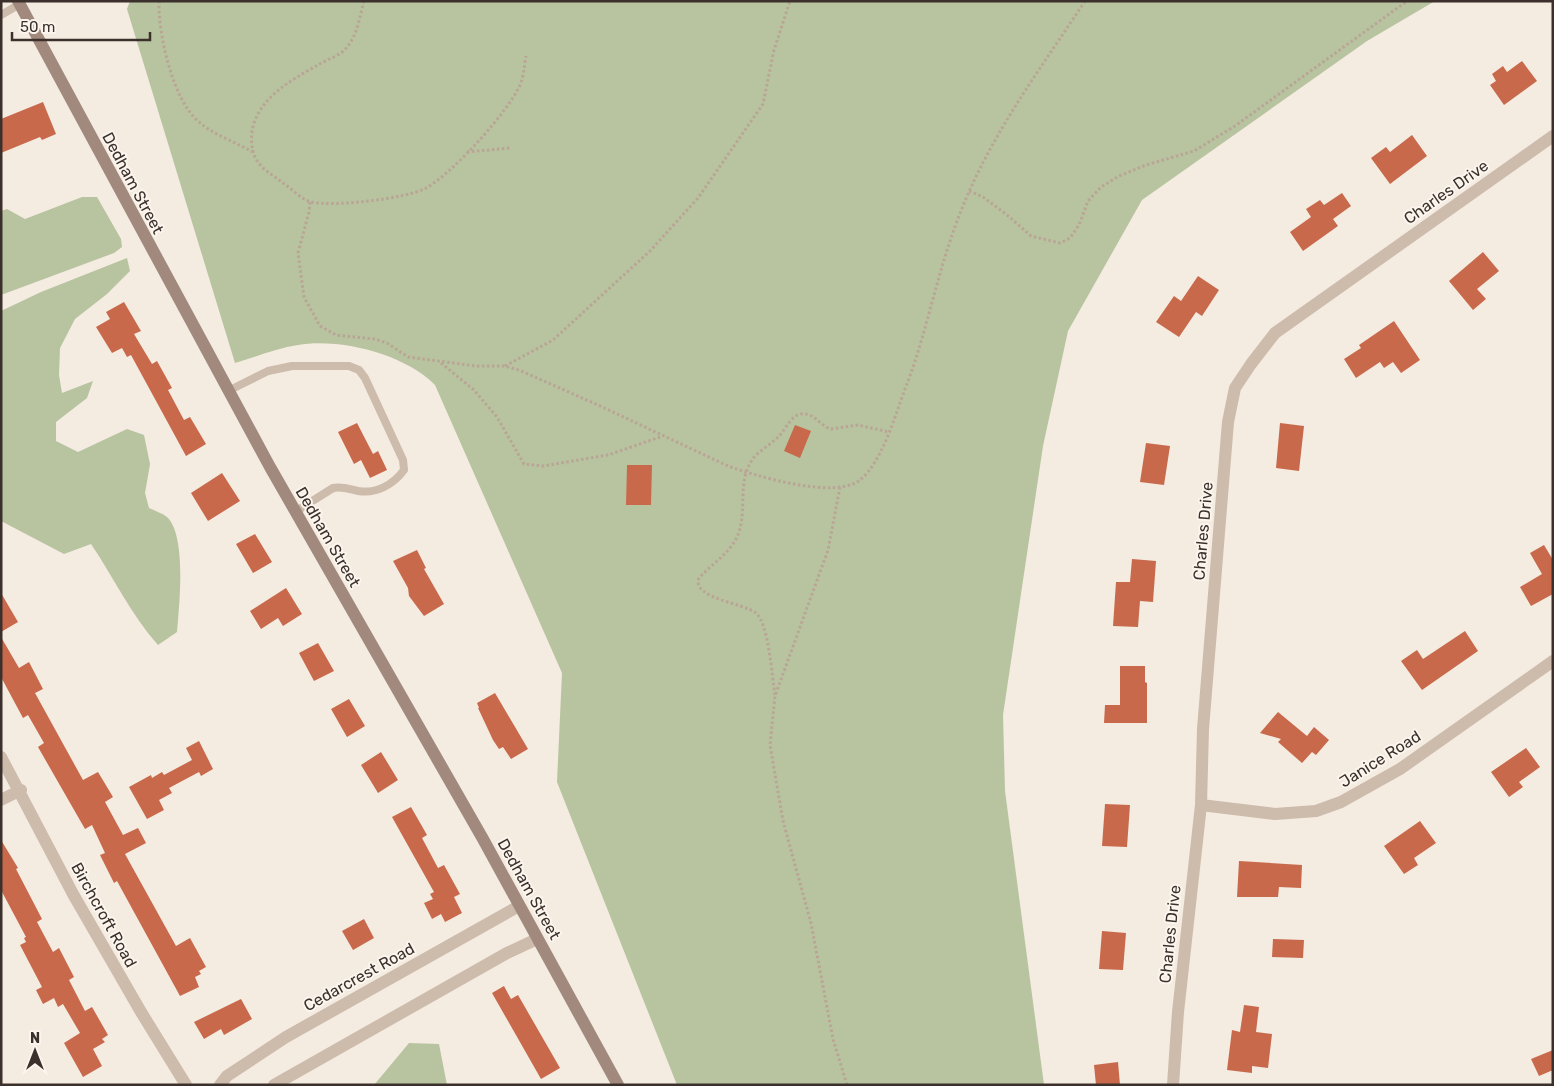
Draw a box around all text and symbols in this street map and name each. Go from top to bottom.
scale bar [12,10,150,42]
text: 50 m [20,18,55,36]
street label: Dedham Street [98,129,168,237]
street label: Charles Drive [1400,156,1492,228]
street label: Charles Drive [1189,481,1217,581]
street label: Dedham Street [292,484,364,590]
street label: Janice Road [1336,727,1424,791]
street label: Dedham Street [493,835,565,943]
street label: Birchcroft Road [67,859,141,971]
street label: Charles Drive [1155,884,1185,984]
street label: Cedarcrest Road [300,939,418,1015]
north arrow [10,1026,60,1076]
text: N [30,1030,40,1047]

